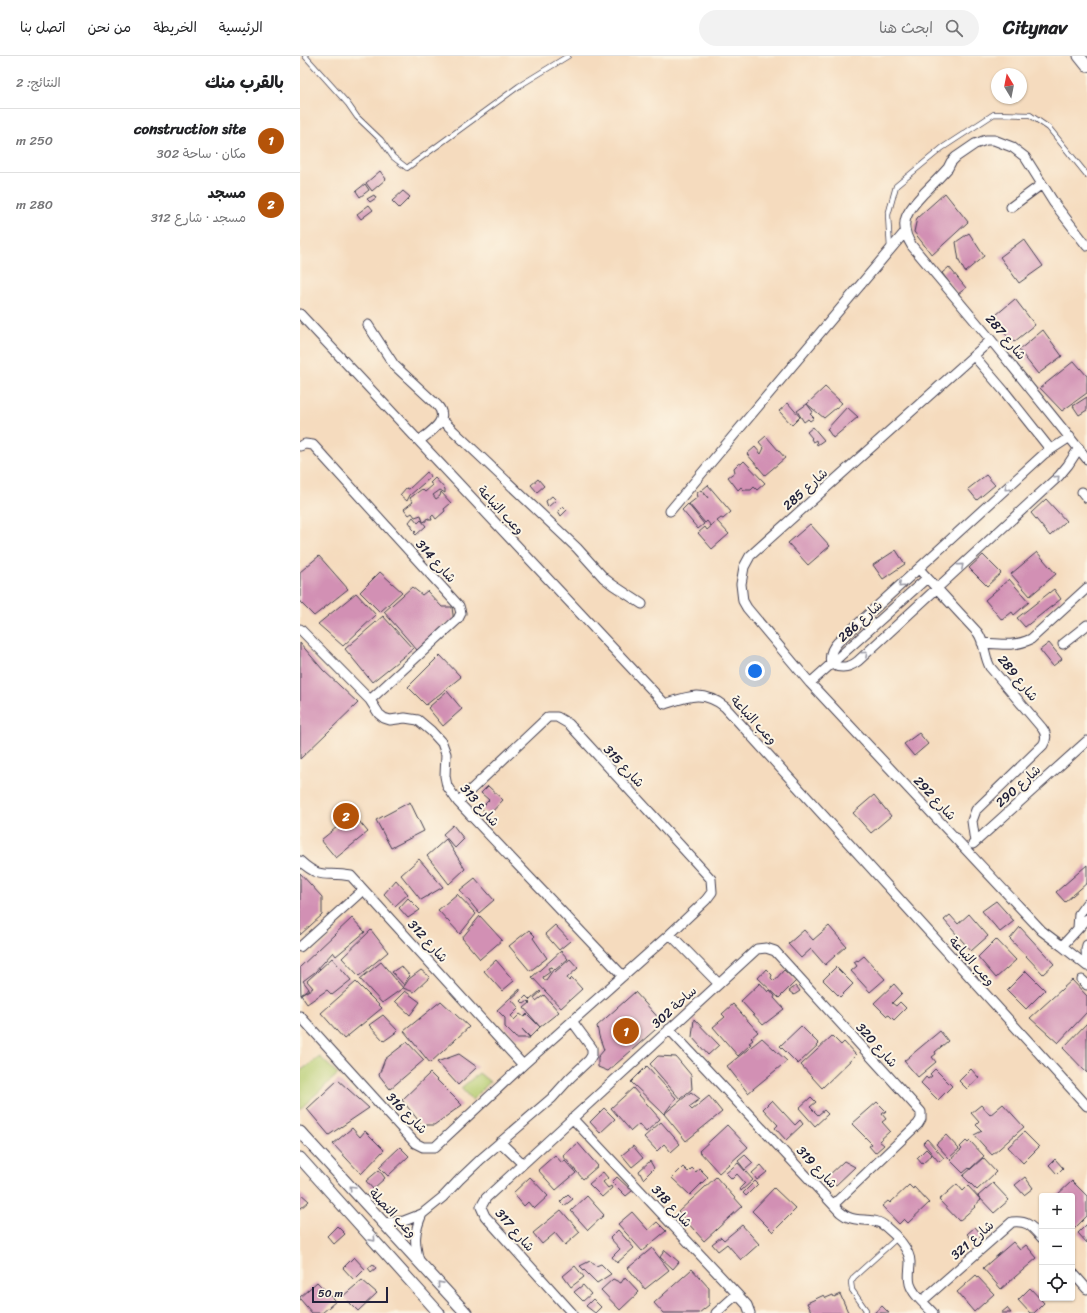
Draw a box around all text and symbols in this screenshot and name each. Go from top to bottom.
search box [699,10,979,46]
text: Citynav [1003,11,1067,44]
text: اتصل بنا [20,15,66,40]
text: من نحن [88,15,131,40]
text: الخريطة [153,15,197,40]
text: الرئيسية [219,15,263,40]
text: ابحث هنا [879,15,933,41]
icon: search [943,17,965,39]
text: بالقرب منك [205,67,284,97]
north arrow [991,68,1027,104]
text: النتائج: 2 [16,71,61,94]
text: construction site [134,116,246,142]
text: 250 m [16,129,53,152]
text: 1 [268,129,274,152]
text: مكان · ساحة 302 [156,142,246,165]
text: مسجد [208,180,246,206]
text: 280 m [16,193,53,216]
text: 2 [267,193,275,216]
text: مسجد · شارع 312 [151,206,246,229]
street label: شارع 287 [980,309,1032,365]
street label: شارع 285 [777,462,833,516]
one-way arrow [1052,476,1060,483]
street label: وعب النباعة [472,480,530,540]
one-way arrow [1004,483,1012,490]
street label: شارع 314 [410,534,462,588]
one-way arrow [956,564,963,571]
one-way arrow [898,580,906,588]
street label: شارع 286 [832,594,888,648]
street label: شارع 289 [992,649,1044,707]
one-way arrow [860,651,868,659]
your location [745,661,765,681]
street label: وعب النباعة [725,690,783,750]
street label: شارع 315 [598,739,650,793]
street label: شارع 290 [990,759,1046,813]
street label: شارع 292 [908,770,962,826]
street label: شارع 313 [454,778,506,832]
pin: 2 [333,801,359,831]
street label: شارع 312 [402,914,454,968]
street label: وعب النباعة [943,931,1001,991]
street label: ساحة 302 [646,980,702,1034]
pin: 1 [613,1016,639,1046]
street label: شارع 320 [850,1017,904,1073]
street label: شارع 316 [381,1086,433,1140]
street label: شارع 319 [791,1140,843,1194]
street label: شارع 318 [646,1179,698,1233]
street label: وعب النصلة [363,1183,423,1243]
one-way arrow [350,1186,357,1193]
map controls [1039,1193,1075,1301]
button: + [1039,1193,1075,1229]
street label: شارع 317 [489,1203,541,1257]
street label: شارع 321 [945,1214,999,1266]
button: − [1039,1229,1075,1265]
one-way arrow [368,1234,375,1242]
button: locate [1039,1265,1075,1301]
one-way arrow [437,1281,445,1289]
text: 50 m [318,1284,343,1303]
scale bar [312,1285,388,1304]

